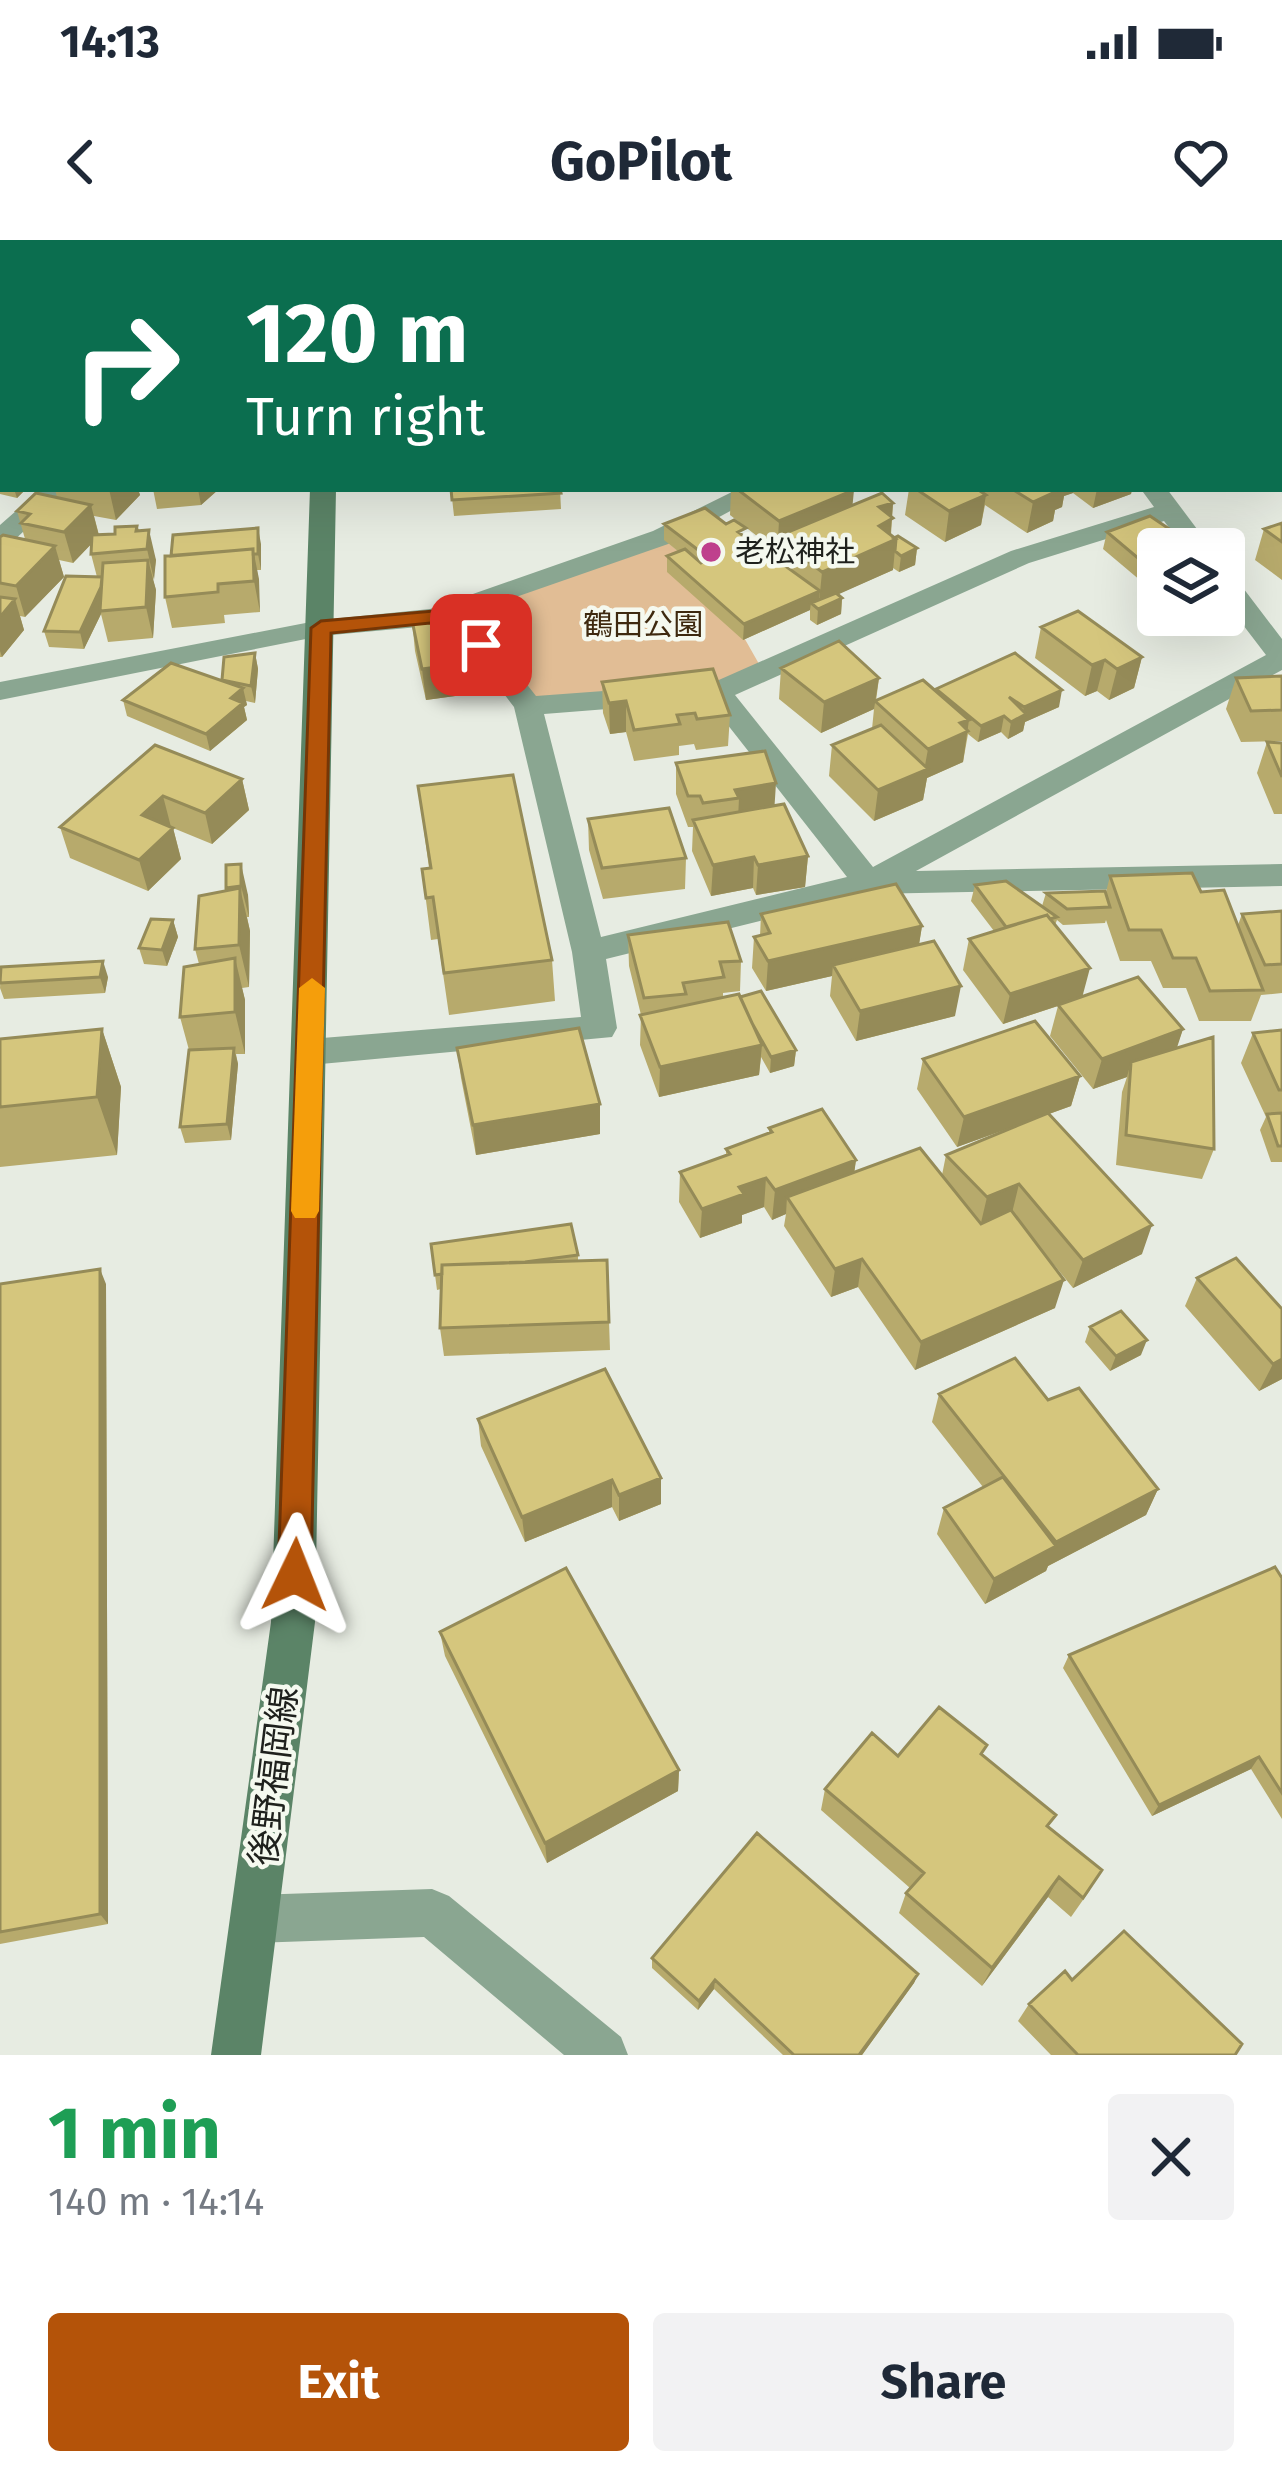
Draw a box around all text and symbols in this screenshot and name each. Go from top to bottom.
text: 14:13 [60,15,160,69]
icon: back [48,129,114,195]
icon: heart [1168,129,1234,195]
text: GoPilot [550,130,732,194]
text: 120 m [246,283,468,384]
icon: right [48,288,204,444]
text: Turn right [246,385,485,449]
map controls [1137,528,1245,636]
button: layers [1137,528,1245,636]
place label: 老松神社 [735,534,855,570]
marker: 老松神社 [698,539,724,565]
pin [430,594,532,696]
park label: 鶴田公園 [583,607,703,643]
icon: arrive [448,612,514,678]
position arrow [232,1512,358,1638]
street label: 後野福岡線 [241,1684,307,1868]
text: 1 min [48,2091,221,2177]
button: close [1108,2094,1234,2220]
text: 140 m · 14:14 [48,2179,264,2225]
button: Exit [48,2313,629,2451]
button: Share [653,2313,1234,2451]

